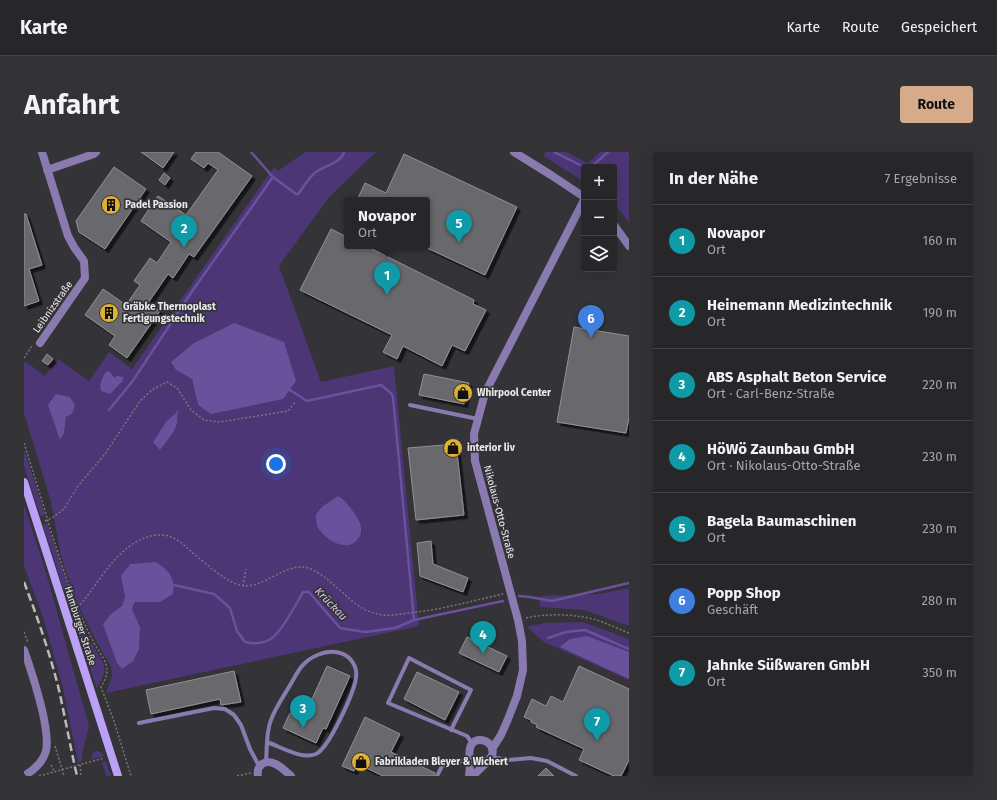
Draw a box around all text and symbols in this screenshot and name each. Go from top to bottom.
text: Karte [20,16,67,39]
text: Karte [786,19,820,36]
text: Route [842,19,879,36]
text: Gespeichert [901,19,977,36]
button: Route [900,86,973,123]
text: Anfahrt [24,88,120,121]
map controls [581,164,617,272]
button: + [581,164,617,200]
text: In der Nähe [669,168,758,189]
text: 7 Ergebnisse [884,171,957,186]
building icon: Padel Passion [100,194,122,216]
popup [344,197,430,249]
place label: Padel Passion [125,199,188,211]
button: − [581,200,617,236]
text: Novapor [358,207,416,225]
pin: 5 [446,210,472,243]
pin: 2 [171,215,197,248]
text: Novapor [707,224,765,242]
text: Ort [358,225,377,240]
text: 1 [679,233,685,248]
text: 160 m [923,233,957,248]
button: layers [581,236,617,272]
text: Ort [707,242,726,257]
pin: 1 [374,262,400,295]
street label: Leibnizstraße [31,279,75,335]
text: Heinemann Medizintechnik [707,296,892,314]
place label: Gräbke Thermoplast Fertigungstechnik [123,301,216,325]
building icon: Gräbke Thermoplast Fertigungstechnik [98,302,120,324]
pin: 6 [578,305,604,338]
text: 2 [679,305,685,320]
text: 190 m [923,305,957,320]
text: Ort [707,314,726,329]
text: ABS Asphalt Beton Service [707,368,887,386]
text: 3 [679,377,685,392]
text: 220 m [922,377,957,392]
shop icon: Whirpool Center [452,382,474,404]
text: Ort · Carl-Benz-Straße [707,386,835,401]
place label: Whirpool Center [477,387,552,399]
shop icon: interior liv [442,437,464,459]
text: HöWö Zaunbau GmbH [707,440,855,458]
place label: interior liv [467,442,516,454]
text: 4 [678,449,686,464]
text: 230 m [922,449,957,464]
your location [266,454,286,474]
text: Ort · Nikolaus-Otto-Straße [707,458,861,473]
street label: Nikolaus-Otto-Straße [481,464,517,560]
text: Bagela Baumaschinen [707,512,856,530]
text: 5 [679,521,685,536]
text: 230 m [922,521,957,536]
text: Ort [707,530,726,545]
text: Popp Shop [707,584,781,602]
street label: Hamburger Straße [62,585,98,667]
water label: Krückau [312,585,350,623]
text: 6 [678,593,686,608]
text: 280 m [922,593,957,608]
text: Geschäft [707,602,758,617]
pin: 4 [470,621,496,654]
text: Jahnke Süßwaren GmbH [707,656,870,674]
text: 7 [679,665,685,680]
text: 350 m [922,665,957,680]
text: Ort [707,674,726,689]
pin: 3 [290,695,316,728]
pin: 7 [584,708,610,741]
shop icon: Fabrikladen Bleyer & Wichert [350,751,372,773]
place label: Fabrikladen Bleyer & Wichert [375,756,508,768]

